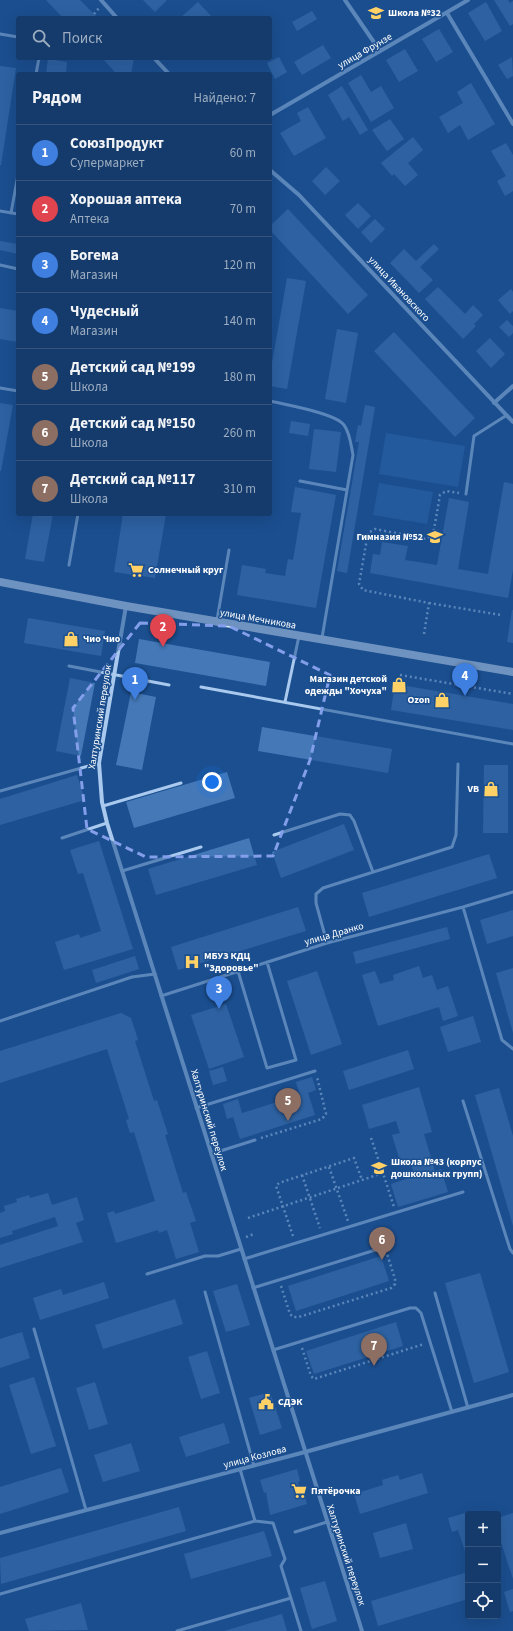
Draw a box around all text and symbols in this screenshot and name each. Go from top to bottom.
school or university icon: Школа №32 [367,4,385,22]
place label: Школа №32 [388,6,441,20]
search box [16,16,272,60]
icon: search [30,27,52,49]
text: Поиск [62,28,103,49]
street label: улица Фрунзе [335,30,395,72]
text: Рядом [32,86,82,110]
text: Найдено: 7 [194,89,256,107]
text: СоюзПродукт [70,133,164,154]
text: 1 [42,144,48,162]
text: 60 m [230,144,256,162]
text: Супермаркет [70,154,145,172]
text: Хорошая аптека [70,189,182,210]
text: 2 [42,200,48,218]
text: 70 m [230,200,256,218]
text: Аптека [70,210,109,228]
text: Богема [70,245,119,266]
street label: улица Ивановского [365,253,433,325]
text: 3 [42,256,48,274]
text: 120 m [223,256,256,274]
text: Магазин [70,266,118,284]
text: Чудесный [70,301,139,322]
text: 4 [42,312,48,330]
text: 140 m [223,312,256,330]
text: Магазин [70,322,118,340]
text: Детский сад №199 [70,357,196,378]
text: 5 [42,368,48,386]
text: 180 m [223,368,256,386]
text: Школа [70,378,108,396]
text: Детский сад №150 [70,413,196,434]
text: 6 [42,424,48,442]
text: 260 m [223,424,256,442]
text: Школа [70,434,108,452]
text: Детский сад №117 [70,469,196,490]
text: 7 [42,480,48,498]
text: 310 m [223,480,256,498]
text: Школа [70,490,108,508]
school or university icon: Гимназия №52 [426,528,444,546]
place label: Гимназия №52 [356,530,423,544]
supermarket icon: Солнечный круг [127,561,145,579]
place label: Солнечный круг [148,563,224,577]
street label: улица Мечникова [219,605,297,633]
pin: 2 [150,614,176,647]
shop icon: Чио Чио [62,630,80,648]
place label: Чио Чио [83,632,121,646]
pin: 4 [452,663,478,696]
street label: Халтуринский переулок [85,664,115,770]
pin: 1 [122,667,148,700]
place label: Магазин детской одежды "Хочуха" [305,672,387,698]
shop icon: Магазин детской одежды "Хочуха" [390,676,408,694]
shop icon: Ozon [433,691,451,709]
place label: Ozon [408,693,430,707]
your location [202,772,222,792]
shop icon: VB [482,780,500,798]
place label: VB [466,782,479,796]
street label: улица Дранко [303,919,365,949]
place label: МБУЗ КДЦ "Здоровье" [204,949,259,975]
hospital icon: МБУЗ КДЦ "Здоровье" [183,953,201,971]
pin: 3 [206,976,232,1009]
street label: Халтуринский переулок [187,1067,231,1173]
pin: 5 [275,1088,301,1121]
place label: Школа №43 (корпус дошкольных групп) [391,1155,483,1181]
school or university icon: Школа №43 (корпус дошкольных групп) [370,1159,388,1177]
pin: 6 [369,1227,395,1260]
pin: 7 [361,1333,387,1366]
public building icon: СДЭК [257,1393,275,1411]
place label: СДЭК [278,1395,303,1409]
street label: улица Козлова [222,1442,288,1472]
supermarket icon: Пятёрочка [290,1482,308,1500]
place label: Пятёрочка [311,1484,360,1498]
street label: Халтуринский переулок [323,1503,369,1607]
map controls [465,1511,501,1619]
button: + [465,1511,501,1547]
button: − [465,1547,501,1583]
button: locate [465,1583,501,1619]

